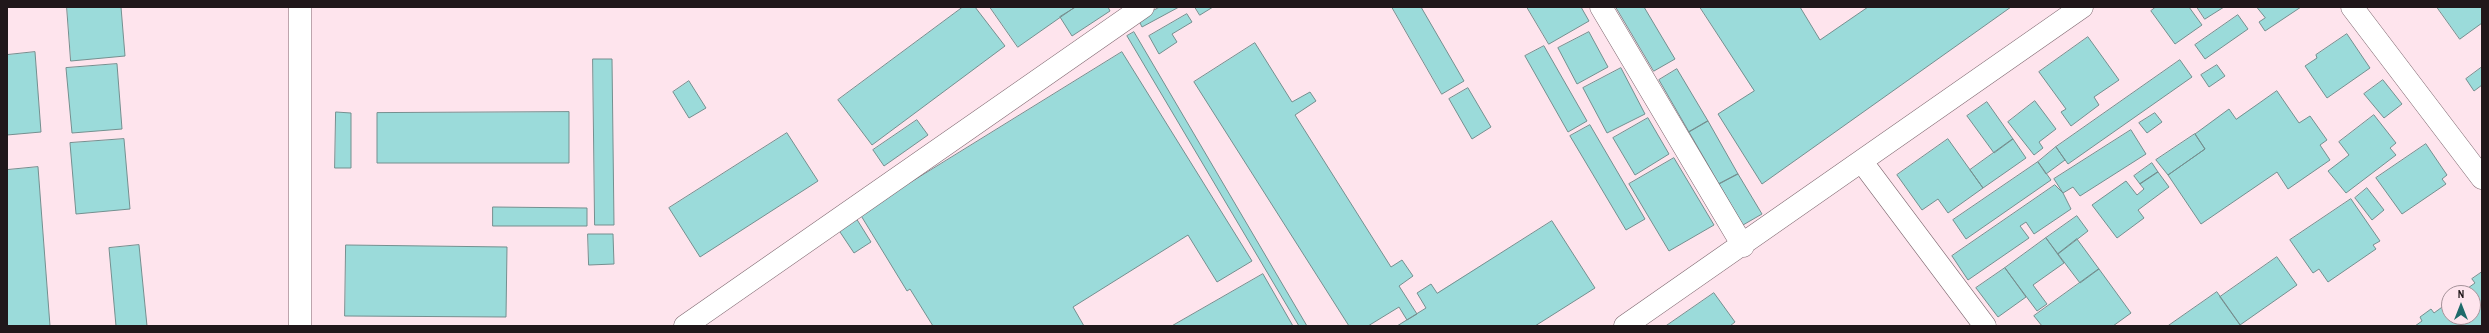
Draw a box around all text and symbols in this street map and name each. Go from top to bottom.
north arrow [2441,285,2481,325]
text: N [2458,287,2464,301]

